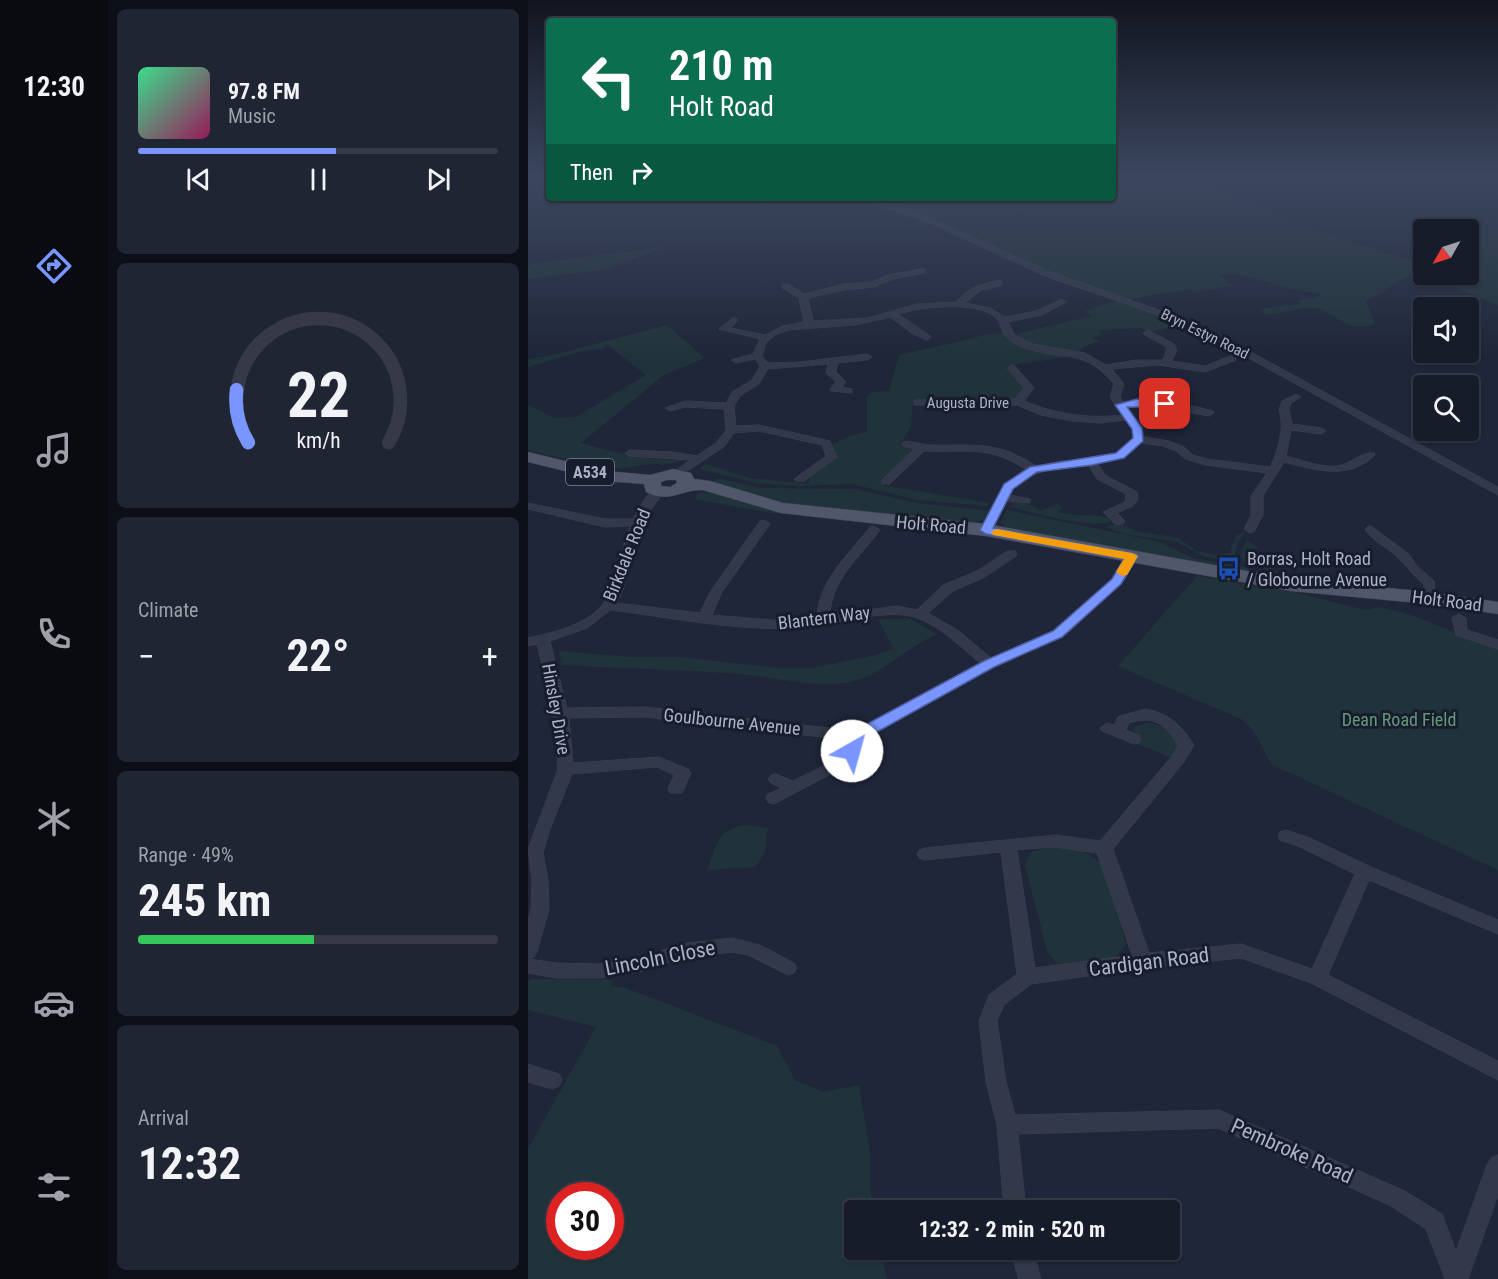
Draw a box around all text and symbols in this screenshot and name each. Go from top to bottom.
text: 210 m [669,41,774,90]
icon: left [570,42,648,120]
text: 12:30 [23,71,85,103]
text: 97.8 FM [228,79,300,104]
text: Holt Road [669,91,774,123]
text: Music [228,104,276,128]
icon: right [625,156,658,189]
text: Then [570,160,613,185]
icon: previous [182,163,215,196]
icon: pause [302,163,335,196]
icon: next [422,163,455,196]
north arrow [1413,219,1479,285]
map controls [1413,219,1479,441]
icon: directions [33,245,75,287]
button: sound [1413,297,1479,363]
street label: Bryn Estyn Road [1158,305,1252,363]
text: 22 [286,359,350,432]
button: search [1413,375,1479,441]
pin [1139,378,1190,429]
icon: arrive [1148,387,1181,420]
street label: Augusta Drive [927,394,1009,412]
text: km/h [296,428,340,453]
icon: music [33,429,75,471]
road number: A534 [566,459,614,485]
street label: Birkdale Road [598,506,655,604]
street label: Holt Road [895,511,967,538]
place label: Borras, Holt Road / Globourne Avenue [1247,548,1387,590]
bus stop icon: Borras, Holt Road / Globourne Avenue [1216,556,1242,582]
street label: Holt Road [1411,586,1483,615]
text: Climate [138,598,198,622]
street label: Blantern Way [777,601,872,634]
icon: phone [33,613,75,655]
text: 22° [287,629,350,682]
text: − [138,637,155,676]
text: + [482,637,498,676]
street label: Hinsley Drive [538,662,575,756]
street label: Goulbourne Avenue [662,704,802,739]
park label: Dean Road Field [1342,709,1456,730]
position arrow [820,719,884,783]
icon: climate [33,798,75,840]
text: Range · 49% [138,843,234,867]
text: 245 km [138,874,271,927]
street label: Lincoln Close [603,936,717,980]
street label: Cardigan Road [1087,943,1211,981]
icon: car [33,982,75,1024]
text: Arrival [138,1106,189,1130]
street label: Pembroke Road [1228,1114,1356,1188]
text: 12:32 [138,1137,241,1190]
icon: filters [33,1166,75,1208]
speed limit sign: 30 [546,1182,624,1260]
text: 12:32 · 2 min · 520 m [919,1217,1105,1242]

